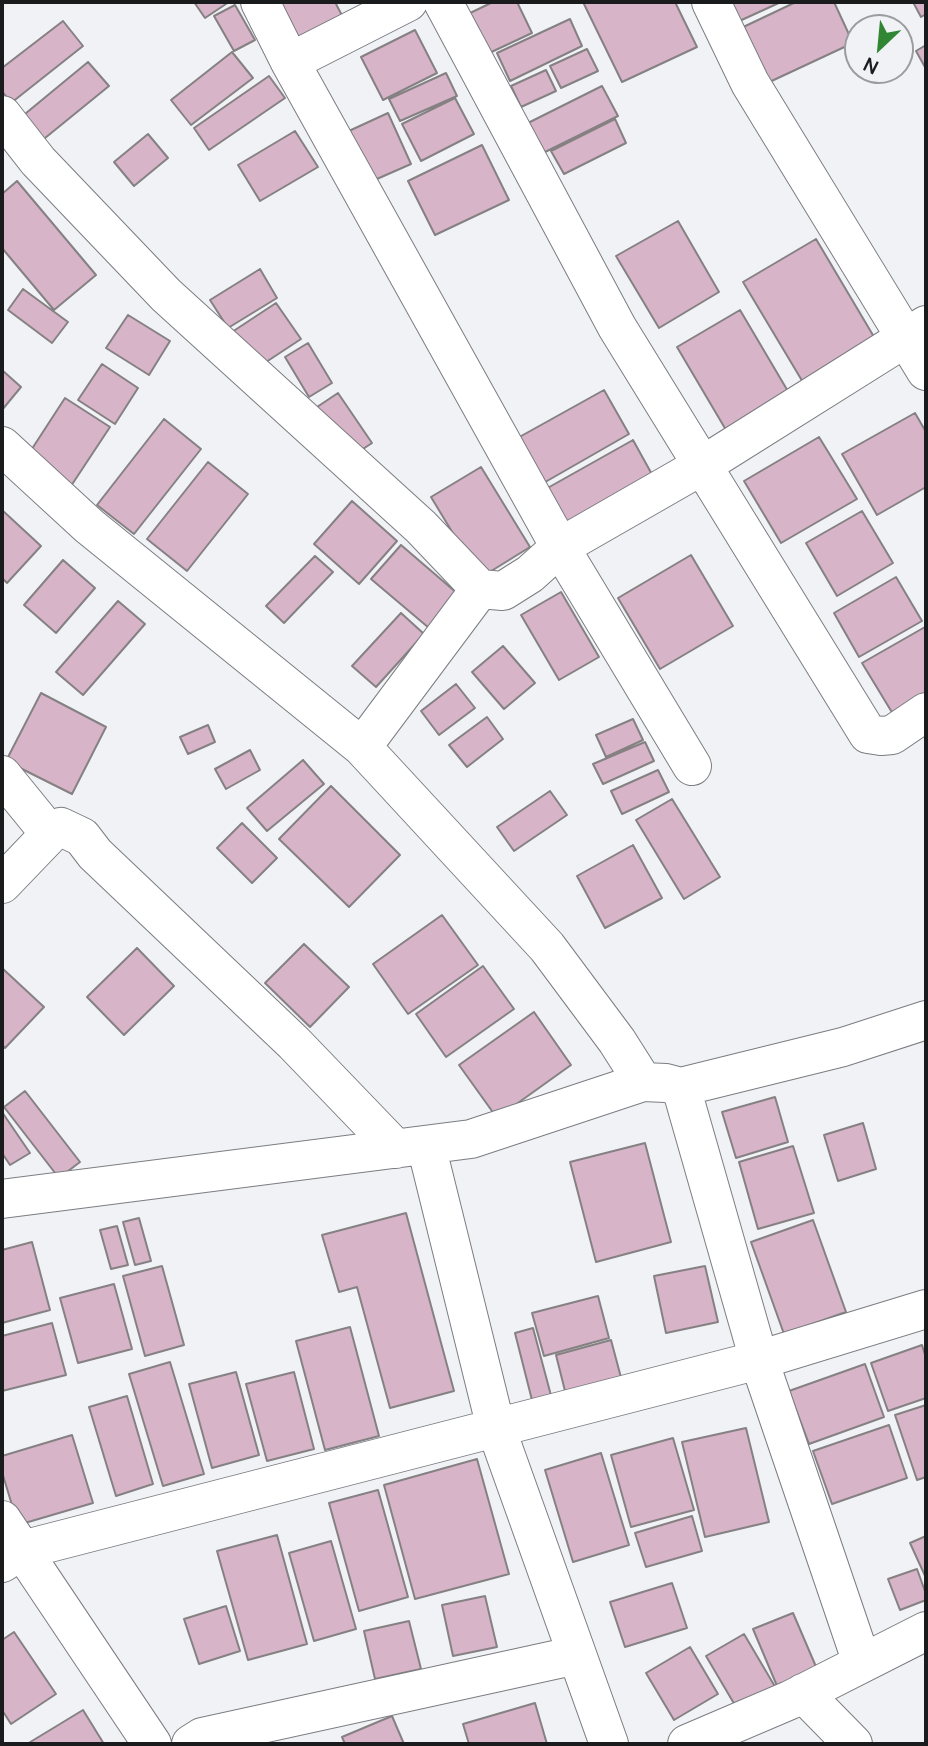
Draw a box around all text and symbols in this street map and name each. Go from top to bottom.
north arrow [844,14,914,84]
text: N [859,51,883,81]

